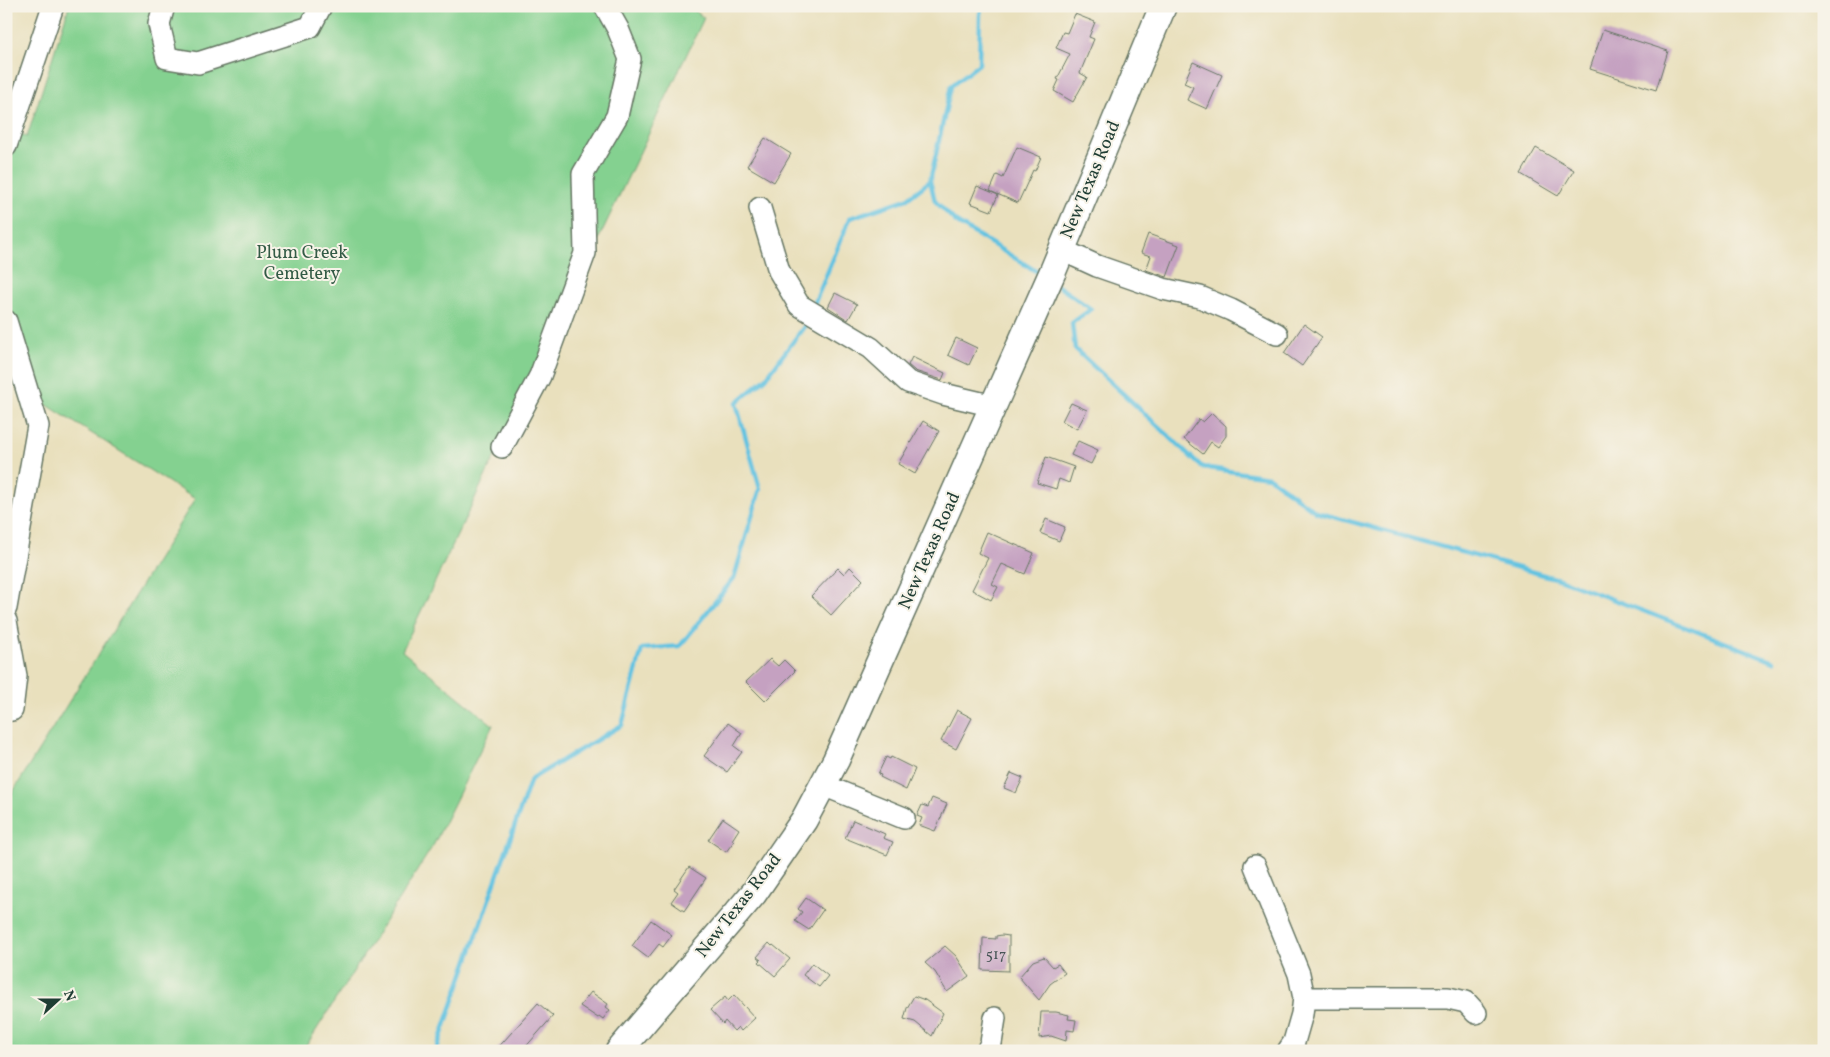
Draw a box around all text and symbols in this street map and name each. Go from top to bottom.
street label: New Texas Road [1055,117,1127,243]
park label: Plum Creek Cemetery [256,241,348,287]
street label: New Texas Road [893,488,967,614]
street label: New Texas Road [690,849,788,963]
house number: 517 [986,945,1006,966]
north arrow [32,974,82,1024]
text: N [58,988,79,1004]

